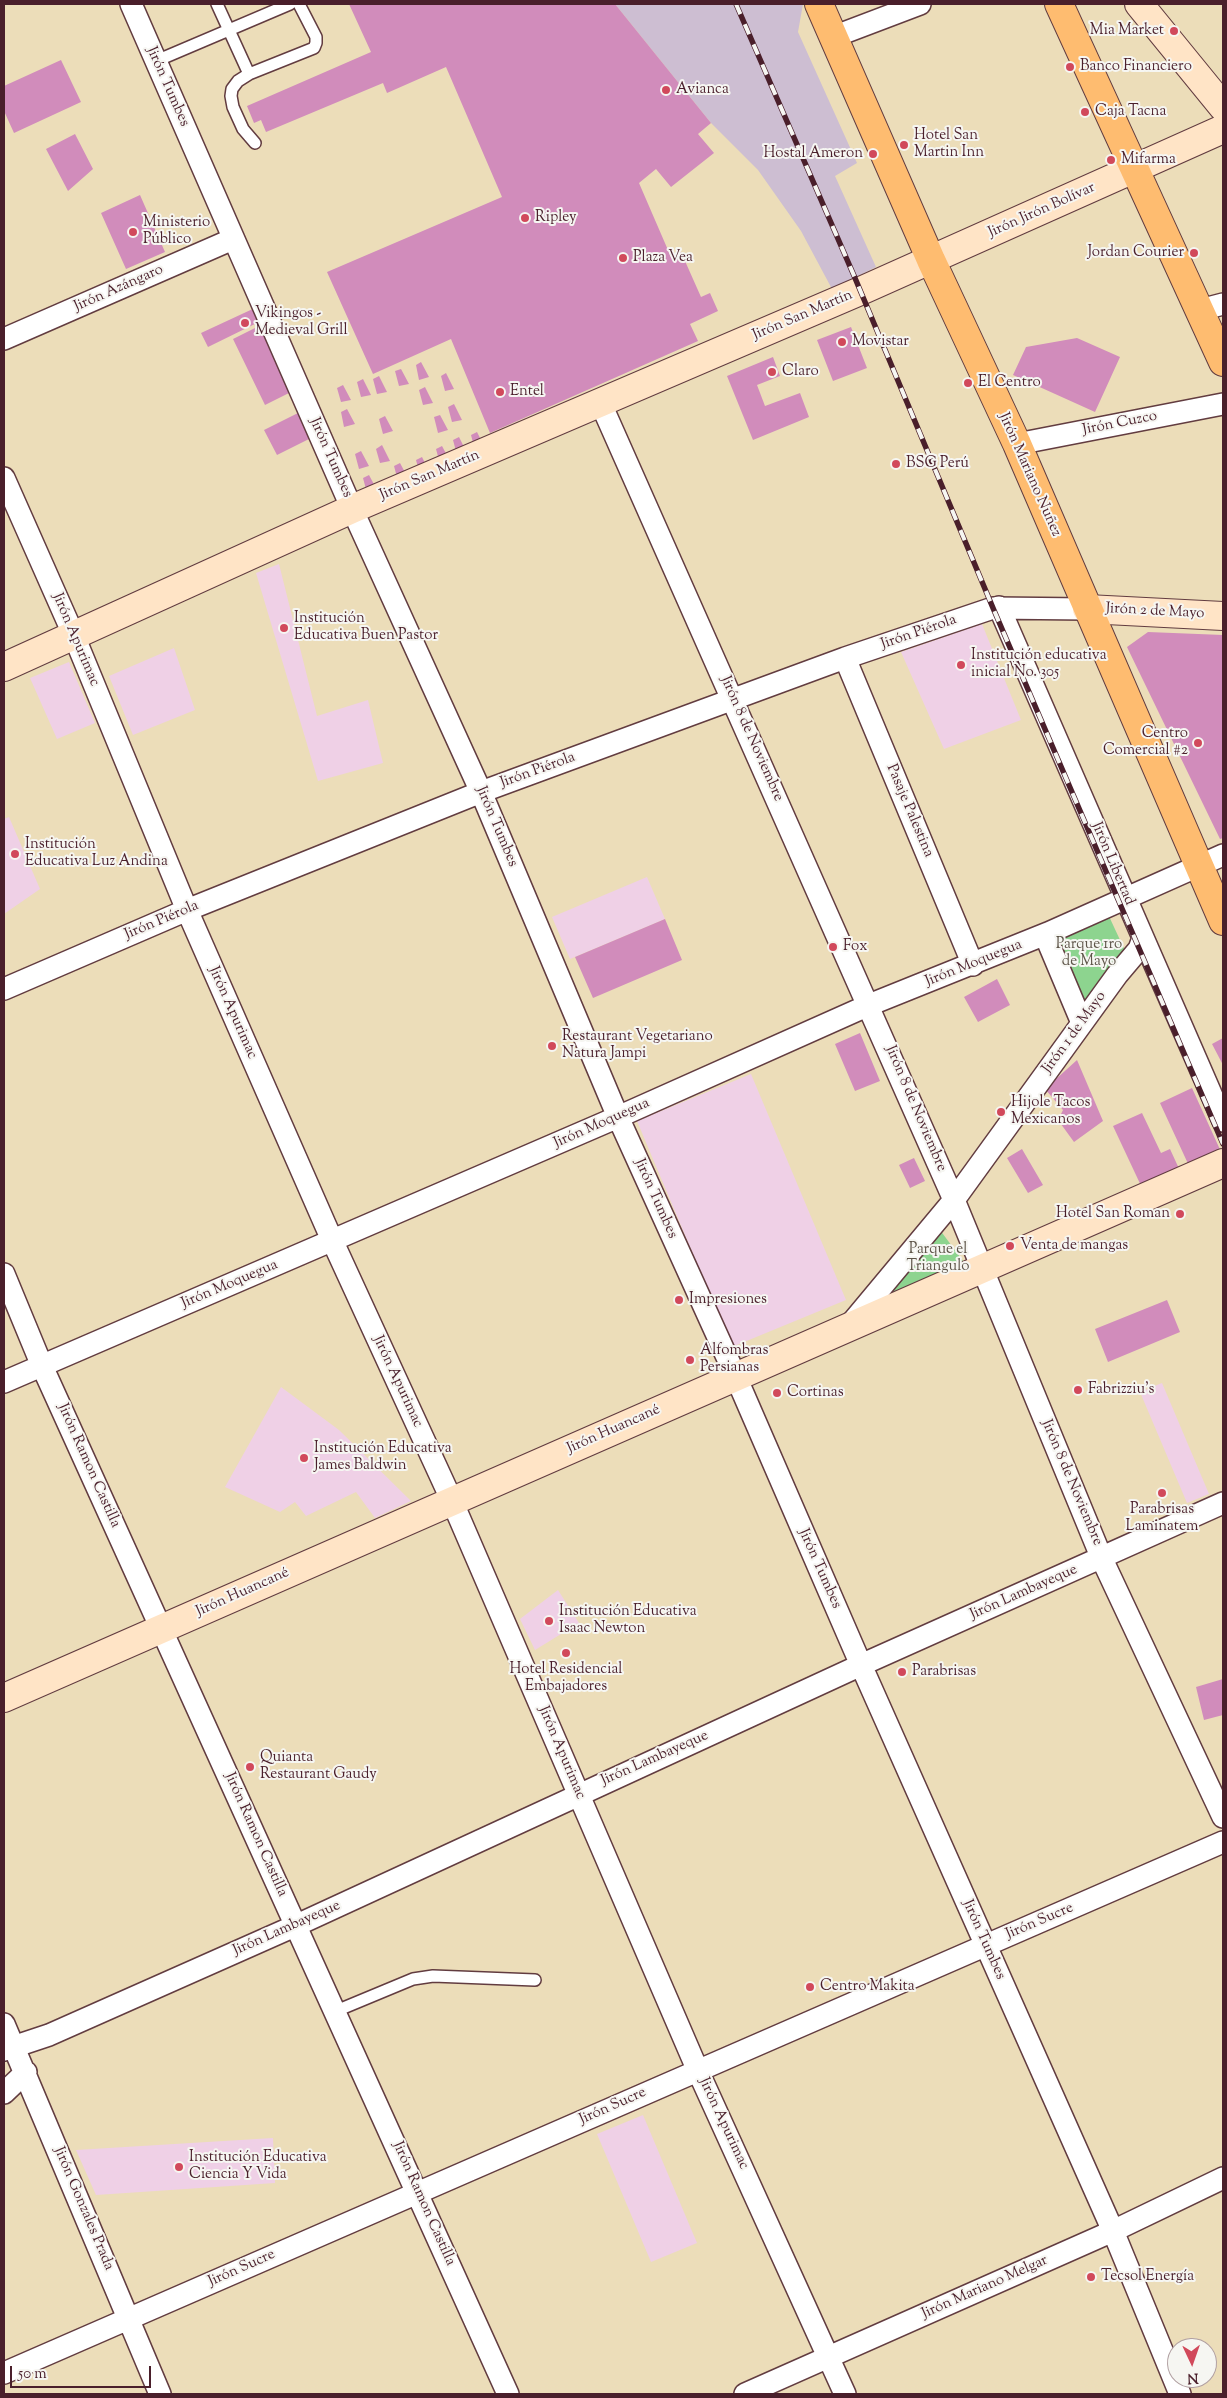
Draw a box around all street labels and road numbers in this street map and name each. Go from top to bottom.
street label: Jirón Tumbes [141,44,193,130]
street label: Jirón Jirón Bolívar [986,179,1098,243]
street label: Jirón Azángaro [72,261,166,317]
street label: Jirón San Martín [750,287,856,345]
street label: Jirón Cuzco [1081,408,1159,440]
street label: Jirón Mariano Nuñez [994,410,1064,540]
street label: Jirón Tumbes [304,415,356,501]
street label: Jirón San Martín [377,447,483,505]
street label: Jirón Apurimac [47,591,103,689]
street label: Jirón 2 de Mayo [1105,600,1205,624]
street label: Jirón Piérola [879,612,959,654]
street label: Jirón 8 de Noviembre [715,674,787,804]
street label: Jirón Piérola [498,749,578,793]
street label: Pasaje Palestina [881,762,937,860]
street label: Jirón Tumbes [471,784,521,870]
street label: Jirón Libertad [1086,820,1138,908]
street label: Jirón Piérola [122,897,202,945]
street label: Jirón Moquegua [923,936,1025,992]
street label: Jirón Apurimac [204,964,260,1062]
street label: Jirón 1 de Mayo [1039,988,1111,1078]
street label: Jirón 8 de Noviembre [880,1043,950,1175]
street label: Jirón Moquegua [551,1095,653,1153]
street label: Jirón Tumbes [629,1156,681,1242]
street label: Jirón Moquegua [179,1257,281,1313]
street label: Jirón Apurimac [368,1333,426,1431]
street label: Jirón Ramon Castilla [53,1401,123,1531]
street label: Jirón Huancané [565,1401,663,1459]
street label: Jirón 8 de Noviembre [1036,1417,1106,1549]
street label: Jirón Tumbes [793,1526,845,1612]
street label: Jirón Lambayeque [968,1561,1080,1625]
street label: Jirón Huancané [194,1564,292,1622]
street label: Jirón Apurimac [533,1704,589,1802]
street label: Jirón Lambayeque [599,1727,711,1791]
street label: Jirón Ramon Castilla [220,1770,290,1900]
street label: Jirón Lambayeque [231,1897,343,1961]
street label: Jirón Tumbes [957,1897,1009,1983]
street label: Jirón Sucre [1004,1900,1076,1944]
street label: Jirón Apurimac [694,2075,752,2173]
street label: Jirón Sucre [577,2084,649,2130]
street label: Jirón Ramon Castilla [388,2139,458,2269]
street label: Jirón Gonzales Prada [49,2145,117,2273]
street label: Jirón Sucre [206,2246,278,2292]
street label: Jirón Mariano Melgar [919,2252,1051,2324]

